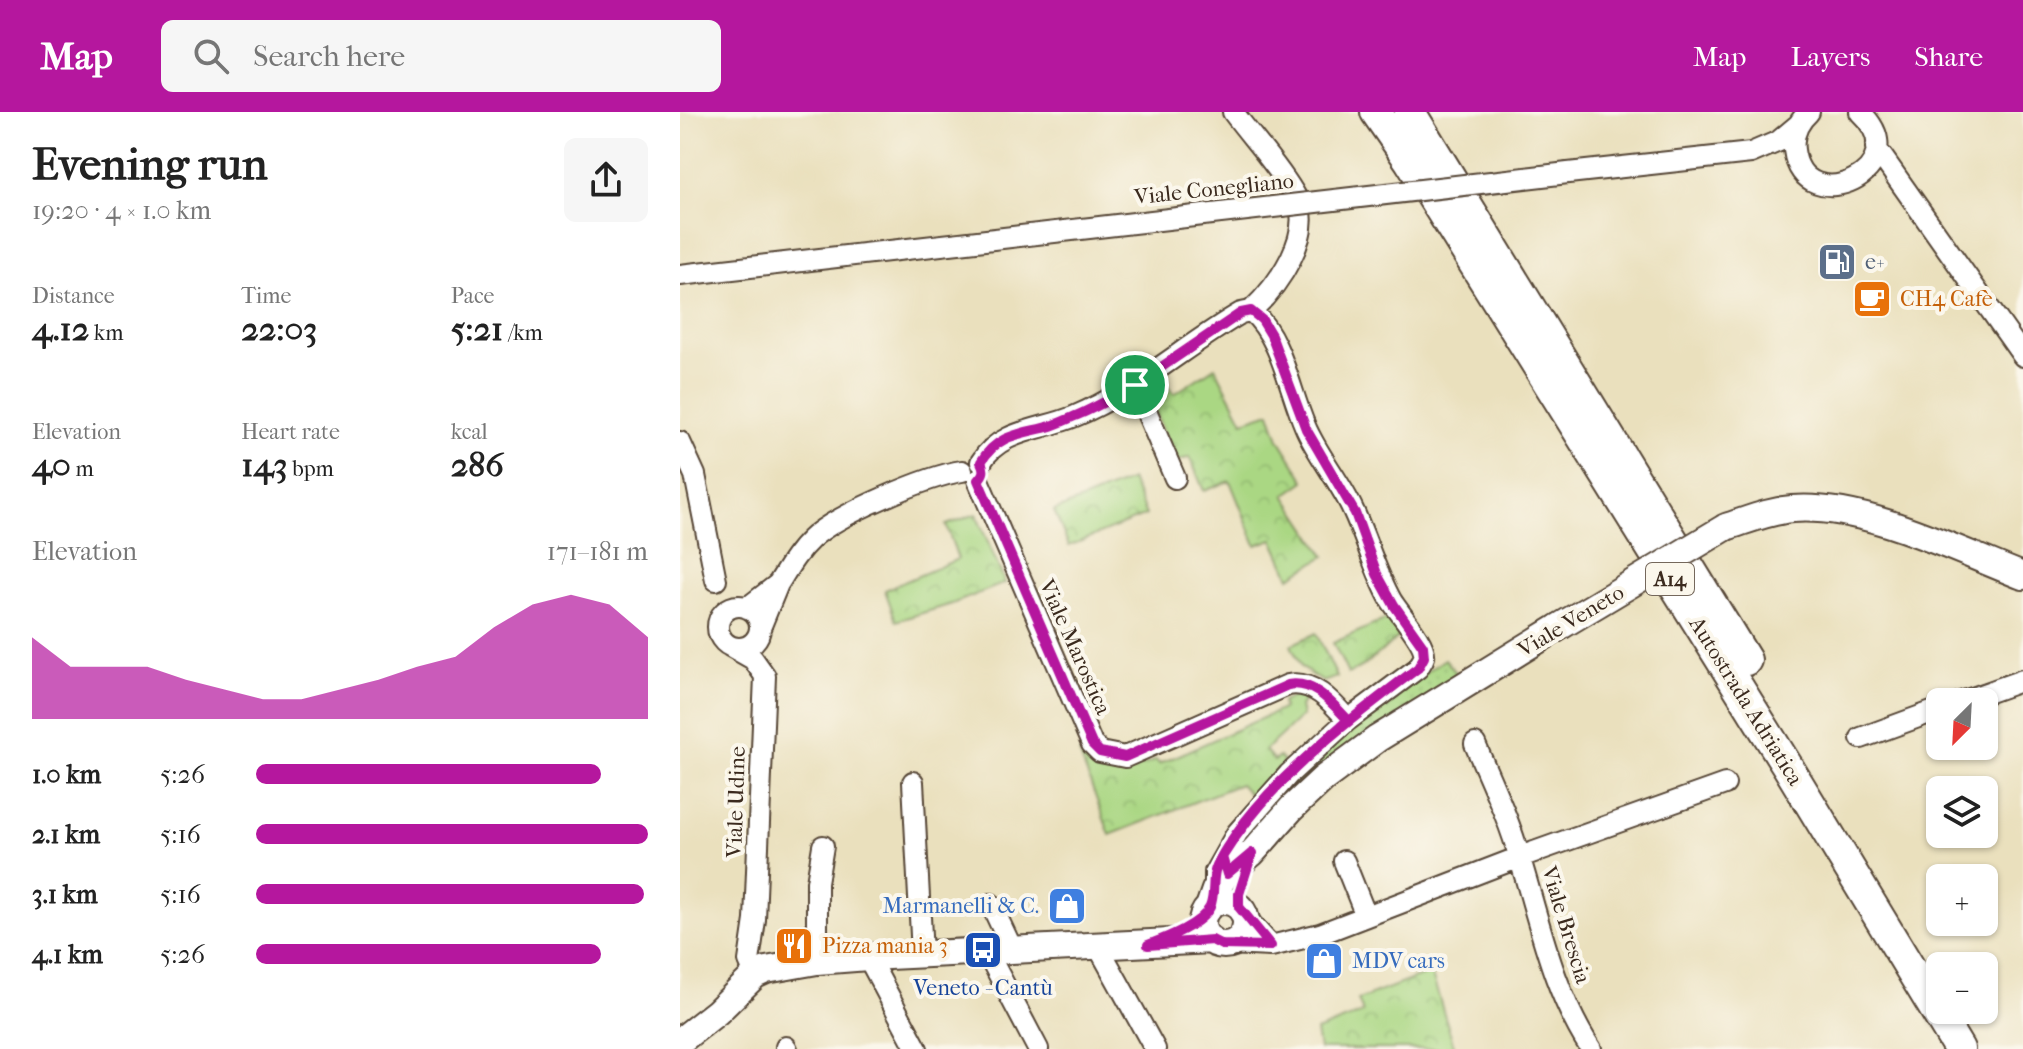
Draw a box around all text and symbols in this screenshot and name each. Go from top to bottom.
search box [161,20,721,92]
text: Map [40,34,113,79]
icon: search [189,34,233,78]
text: Search here [253,39,405,74]
text: Map [1693,40,1746,73]
text: Layers [1790,40,1870,73]
text: Share [1914,40,1983,73]
button: share [564,138,648,222]
text: Evening run [32,139,267,190]
street label: Viale Conegliano [1132,168,1295,210]
text: 19:20 · 4 × 1.0 km [32,195,211,226]
fuel station icon: e+ [1816,241,1858,283]
place label: e+ [1865,249,1885,275]
cafe icon: CH4 Cafè [1851,278,1893,320]
text: Distance [32,283,115,309]
text: Time [241,283,291,309]
text: Pace [451,283,494,309]
place label: CH4 Cafè [1900,286,1993,312]
text: 4.12 [32,309,89,349]
text: 22:03 [241,309,317,349]
text: 5:21 [451,309,503,349]
text: km [89,320,123,346]
text: /km [503,320,543,346]
pin [1101,351,1169,419]
icon: arrive [1113,363,1157,407]
text: Elevation [32,419,121,445]
text: Heart rate [241,419,340,445]
text: kcal [451,419,488,445]
text: 40 [32,445,71,485]
text: 143 [241,445,287,485]
text: 286 [451,445,504,485]
text: m [71,456,94,482]
text: bpm [287,456,334,482]
text: Elevation [32,536,137,567]
text: 171–181 m [547,536,648,567]
road number: A14 [1646,563,1694,595]
street label: Viale Marostica [1033,574,1117,719]
street label: Viale Veneto [1512,579,1629,663]
street label: Autostrada Adriatica [1683,611,1809,791]
north arrow [1926,688,1998,760]
map controls [1926,688,1998,1024]
street label: Viale Udine [721,746,751,859]
text: 1.0 km [32,759,101,790]
text: 5:26 [160,759,205,790]
button: layers [1926,776,1998,848]
text: 2.1 km [32,819,100,850]
text: 5:16 [160,819,201,850]
street label: Viale Brescia [1536,862,1596,988]
button: + [1926,864,1998,936]
text: 3.1 km [32,879,98,910]
text: 5:16 [160,879,201,910]
shop icon: Marmanelli & C. [1046,885,1088,927]
place label: Marmanelli & C. [882,893,1039,919]
restaurant icon: Pizza mania 3 [773,925,815,967]
bus stop icon: Veneto - Cantù [962,929,1004,971]
place label: Pizza mania 3 [822,933,948,959]
text: 4.1 km [32,939,103,970]
text: 5:26 [160,939,205,970]
shop icon: MDV cars [1303,940,1345,982]
place label: MDV cars [1352,948,1445,974]
button: − [1926,952,1998,1024]
place label: Veneto - Cantù [912,975,1053,1001]

